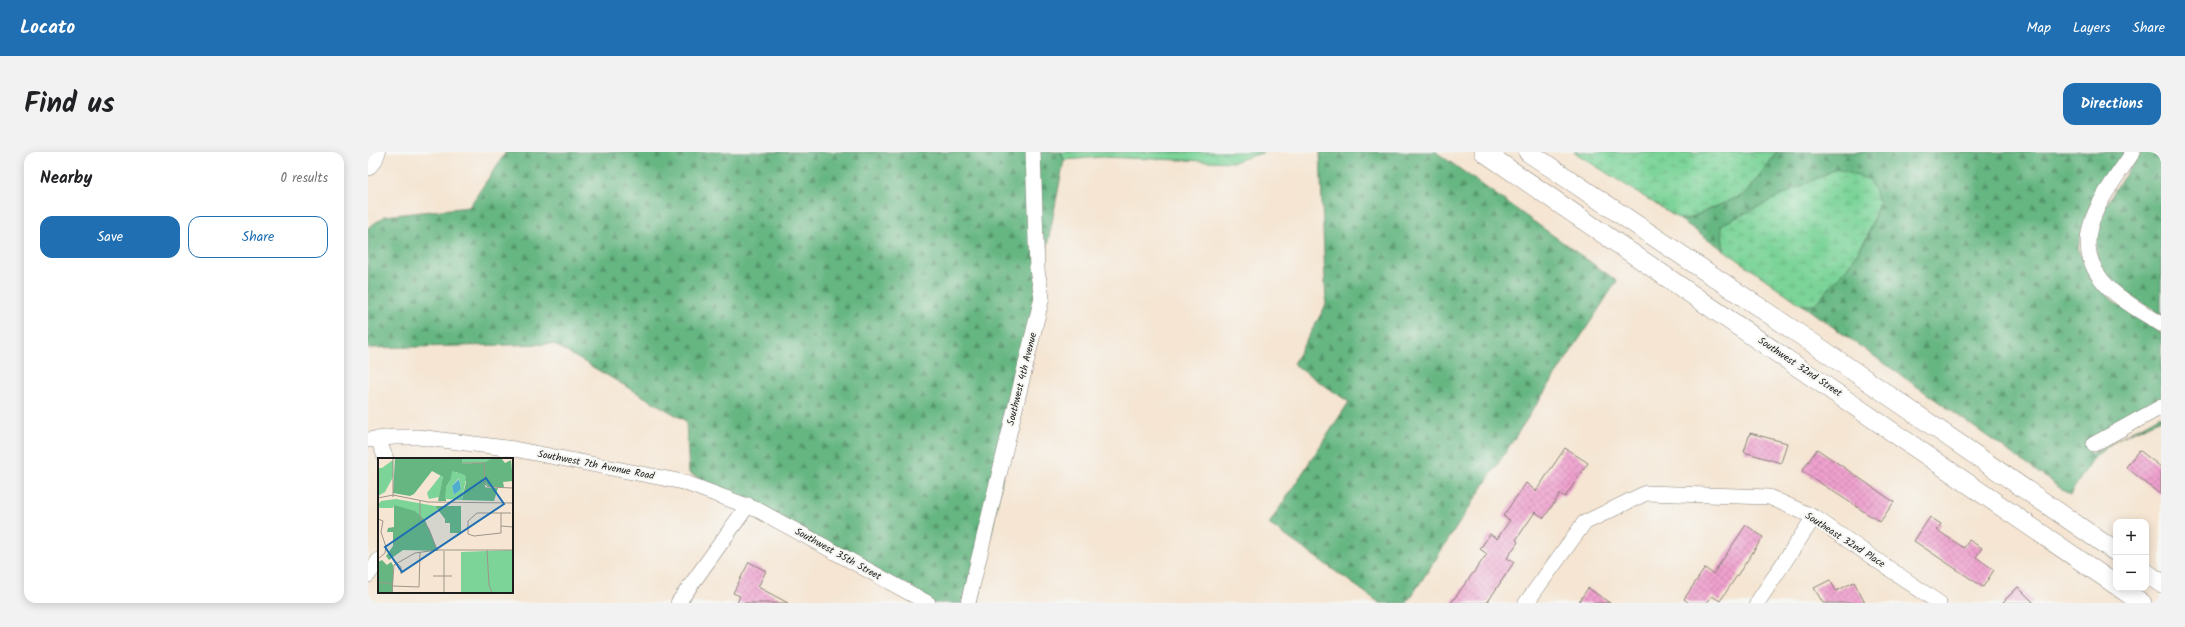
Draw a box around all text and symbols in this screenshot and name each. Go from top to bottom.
text: Locato [20,13,75,43]
text: Map [2027,17,2051,39]
text: Layers [2073,17,2111,39]
text: Share [2133,17,2165,39]
text: Find us [24,82,115,127]
button: Directions [2063,83,2161,125]
text: Nearby [40,165,92,192]
text: 0 results [281,168,328,189]
button: Save [40,216,180,258]
button: Share [188,216,328,258]
street label: Southwest 4th Avenue [1003,330,1041,427]
street label: Southwest 32nd Street [1755,333,1845,401]
street label: Southwest 7th Avenue Road [536,446,657,484]
inset map [378,458,513,593]
street label: Southeast 32nd Place [1802,508,1889,572]
map controls [2113,519,2149,591]
button: + [2113,519,2149,555]
street label: Southwest 35th Street [792,524,884,585]
button: − [2113,555,2149,591]

